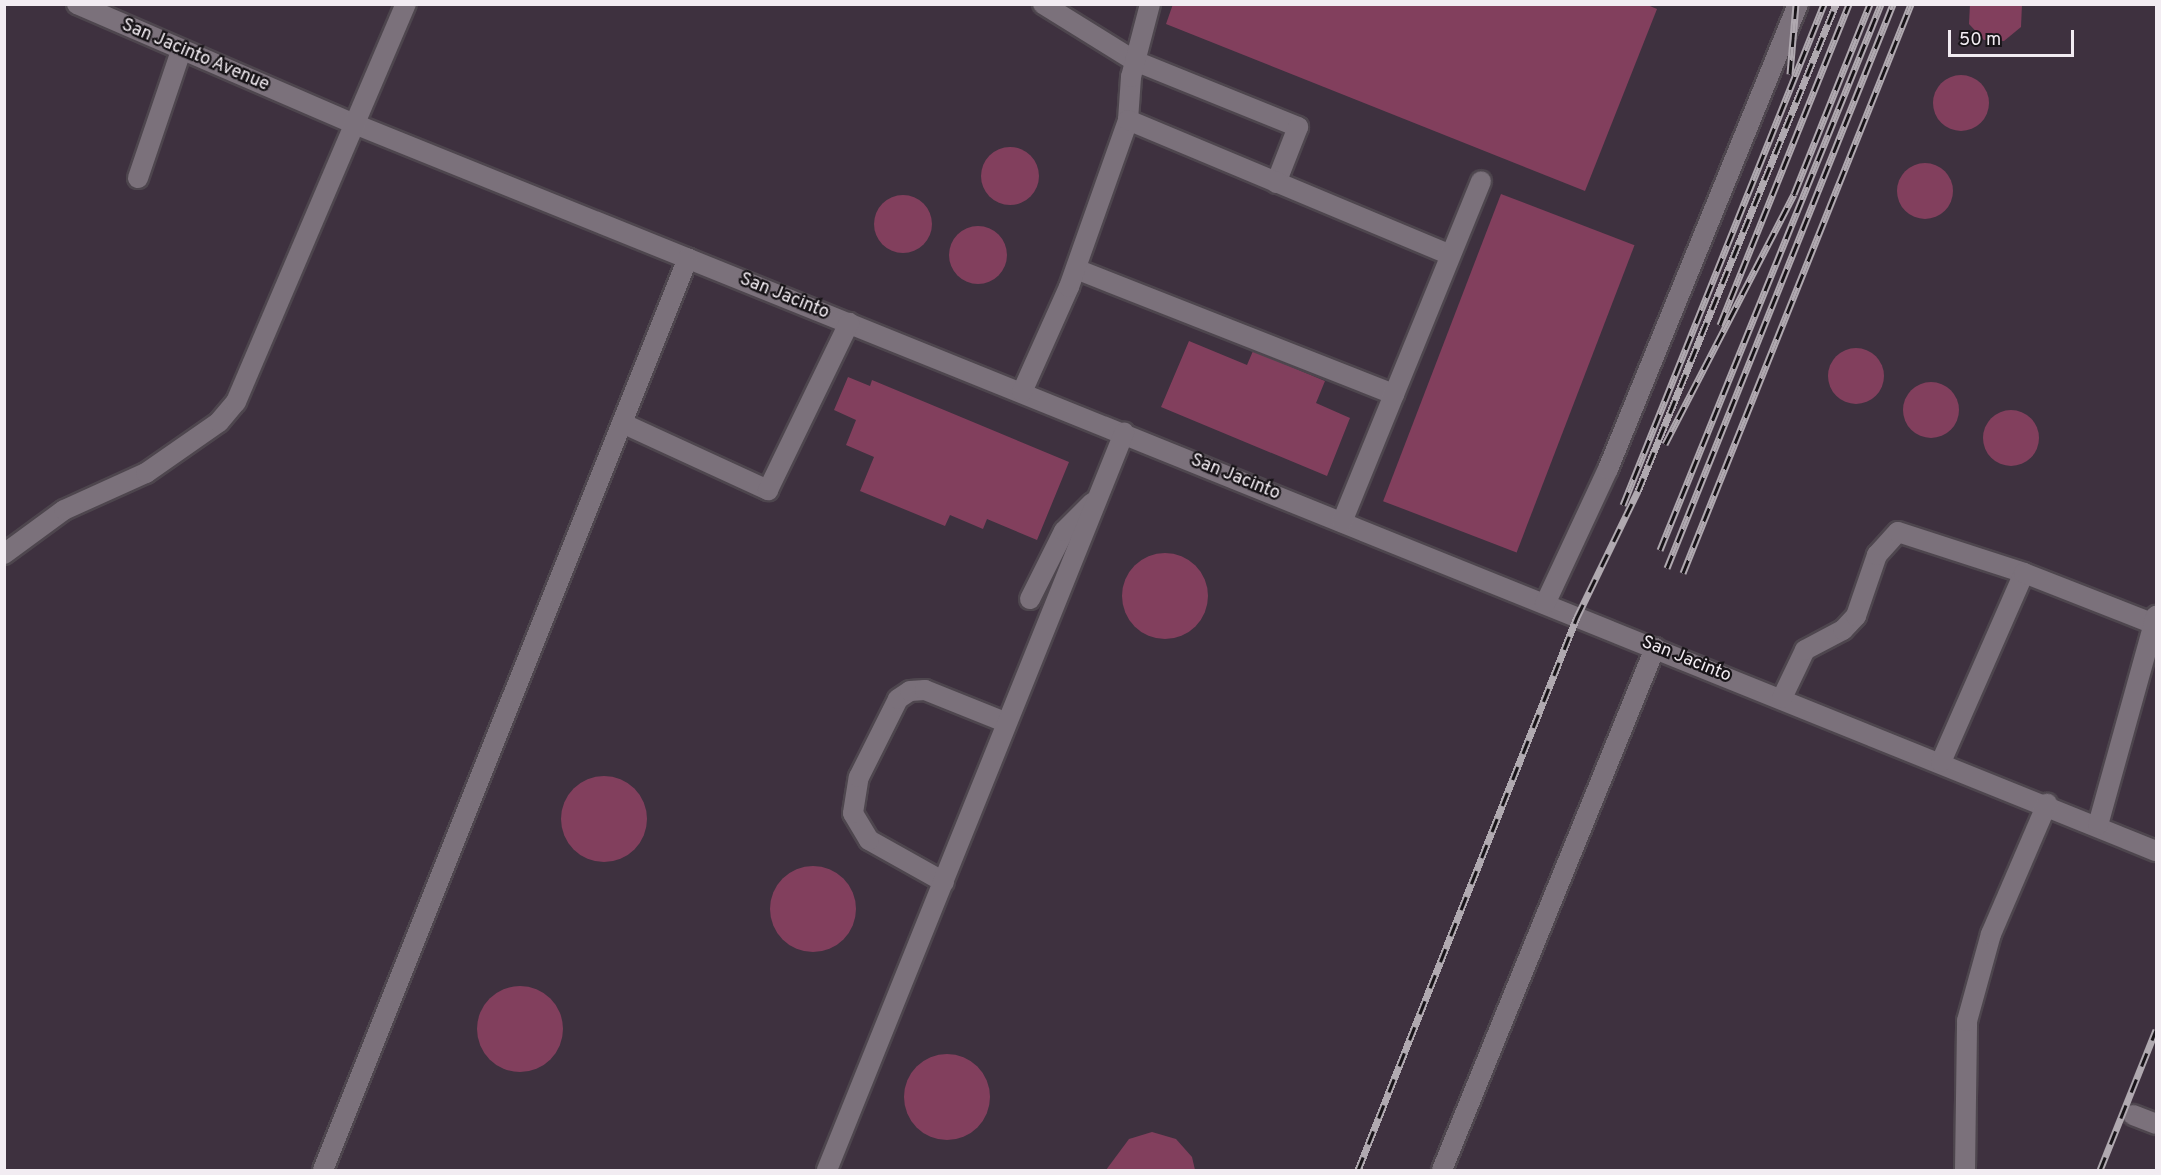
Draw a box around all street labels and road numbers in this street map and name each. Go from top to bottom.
street label: San Jacinto Avenue [118,15,272,97]
street label: San Jacinto [736,269,832,325]
street label: San Jacinto [1187,450,1283,506]
street label: San Jacinto [1638,632,1734,688]

